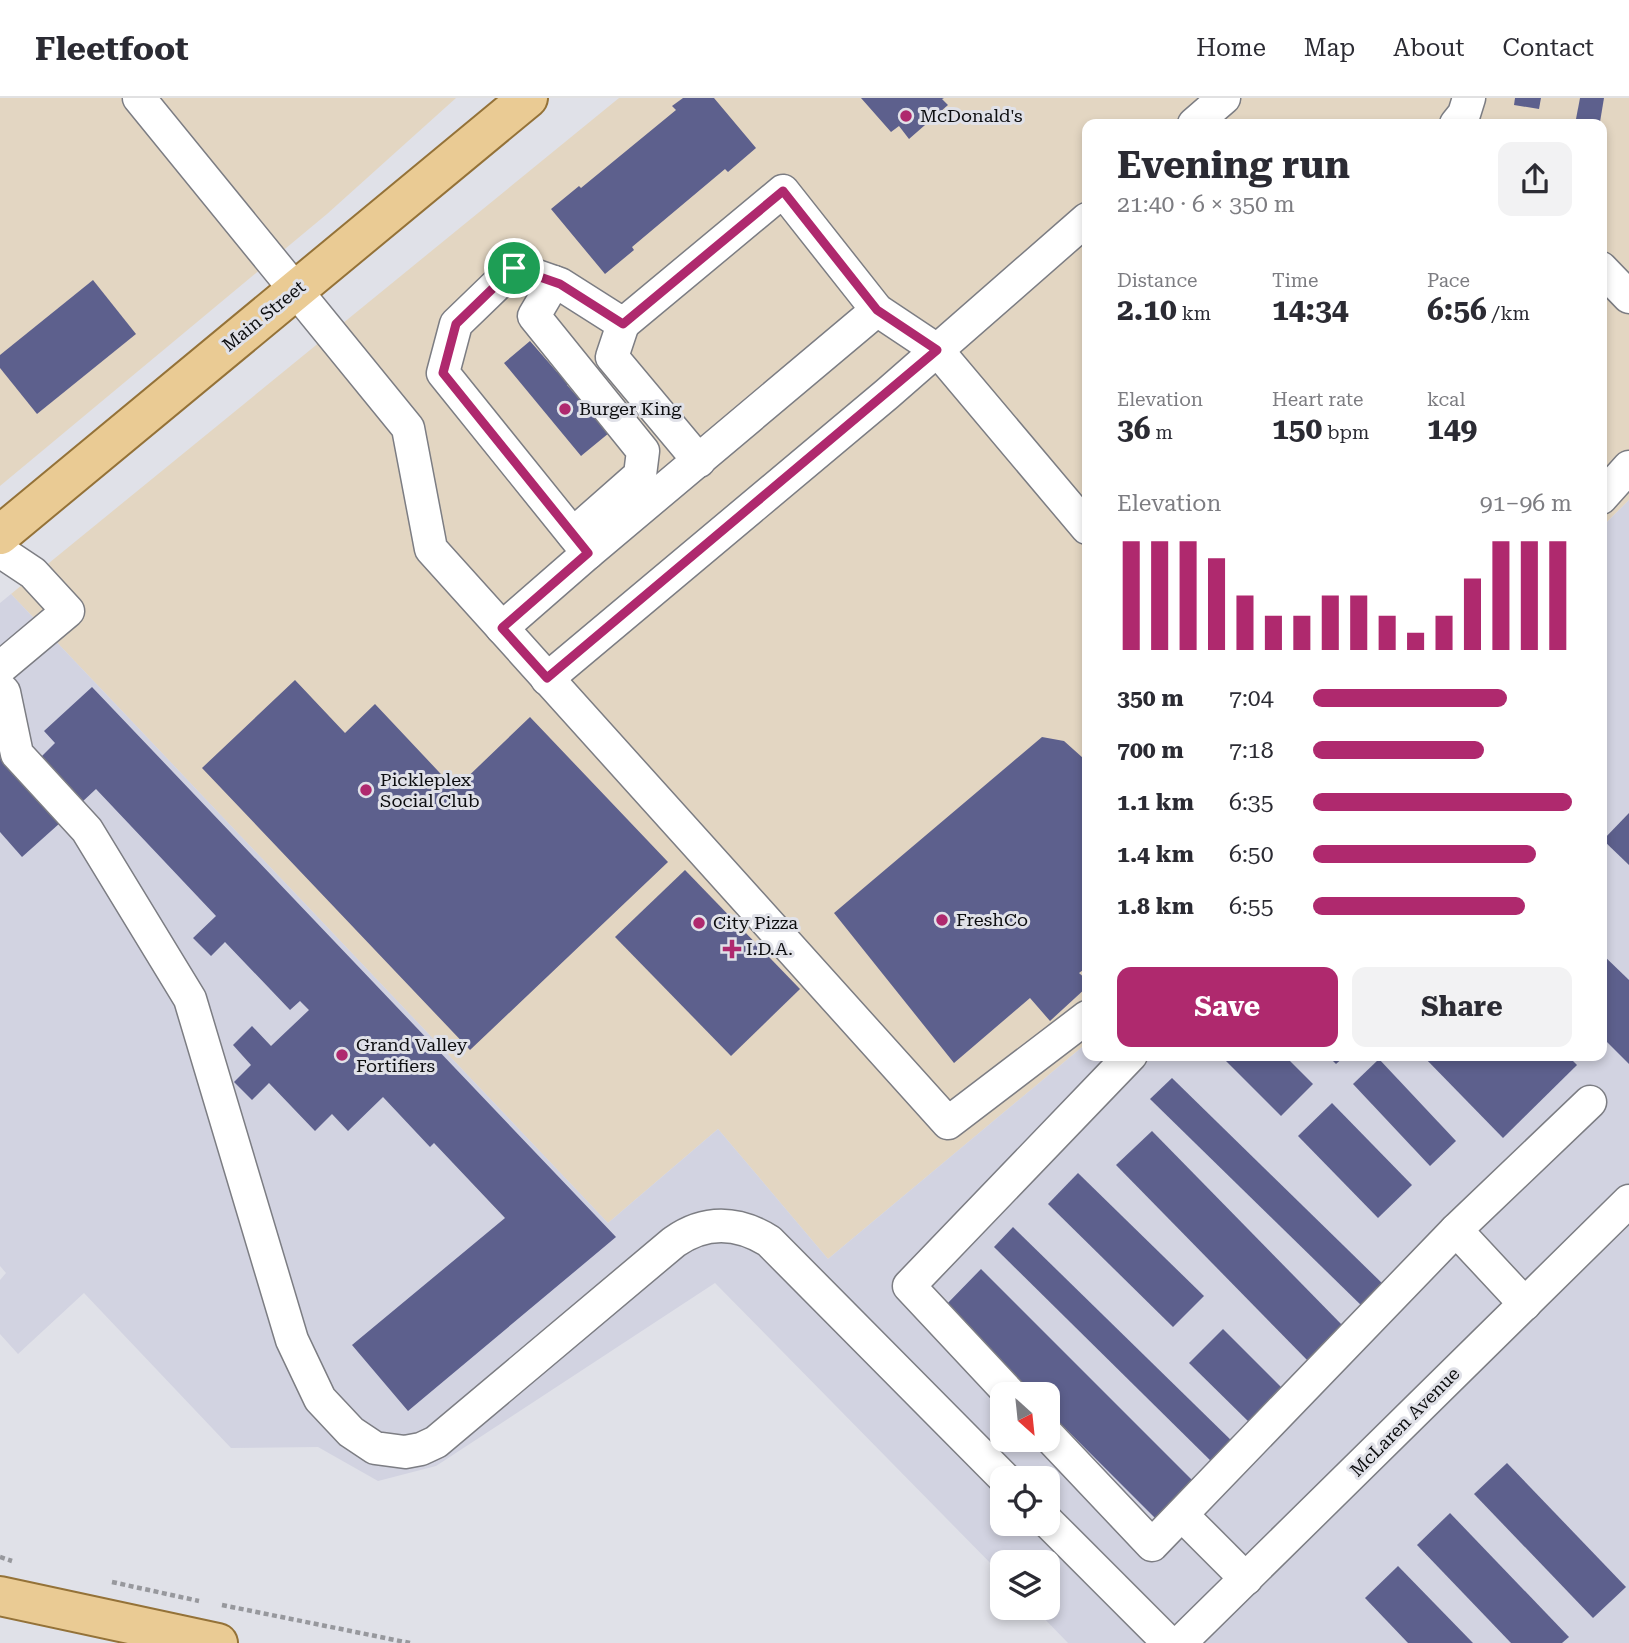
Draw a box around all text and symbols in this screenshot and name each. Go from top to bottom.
text: Fleetfoot [35,29,189,68]
text: Home [1196,34,1266,62]
text: Map [1304,34,1355,62]
text: About [1393,34,1464,62]
text: Contact [1502,34,1594,62]
place label: McDonald's [920,105,1023,126]
marker: McDonald's [898,108,914,124]
button: share [1498,142,1572,216]
text: Evening run [1117,143,1350,187]
text: 21:40 · 6 × 350 m [1117,191,1295,218]
pin [484,238,544,298]
icon: arrive [495,249,533,287]
text: Distance [1117,269,1197,292]
text: Time [1272,269,1319,292]
text: Pace [1427,269,1470,292]
street label: Main Street [218,276,309,355]
text: 2.10 [1117,292,1177,327]
text: 14:34 [1272,292,1349,327]
text: 6:56 [1427,292,1487,327]
text: km [1177,302,1211,325]
text: /km [1487,302,1530,325]
text: Elevation [1117,388,1203,411]
text: Heart rate [1272,388,1363,411]
text: kcal [1427,388,1465,411]
place label: Burger King [579,398,682,419]
marker: Burger King [557,401,573,417]
text: 36 [1117,411,1151,446]
text: 150 [1272,411,1322,446]
text: 149 [1427,411,1477,446]
text: m [1151,421,1173,444]
text: bpm [1322,421,1369,444]
text: Elevation [1117,490,1221,517]
text: 91–96 m [1480,490,1572,517]
text: 350 m [1117,685,1184,712]
text: 7:04 [1229,685,1274,712]
text: 700 m [1117,737,1184,764]
text: 7:18 [1229,737,1274,764]
place label: Pickleplex Social Club [380,769,480,811]
marker: Pickleplex Social Club [358,782,374,798]
text: 1.1 km [1117,789,1194,816]
text: 6:35 [1229,789,1274,816]
text: 1.4 km [1117,841,1194,868]
text: 6:50 [1229,841,1274,868]
text: 1.8 km [1117,893,1194,920]
text: 6:55 [1229,893,1274,920]
place label: FreshCo [956,909,1028,930]
place label: City Pizza [713,912,798,933]
marker: FreshCo [934,912,950,928]
marker: City Pizza [691,915,707,931]
place label: I.D.A. [746,938,793,959]
marker: I.D.A. [724,941,740,957]
button: Save [1117,967,1338,1047]
button: Share [1352,967,1572,1047]
place label: Grand Valley Fortifiers [356,1034,468,1076]
marker: Grand Valley Fortifiers [334,1047,350,1063]
street label: McLaren Avenue [1346,1363,1464,1481]
north arrow [990,1382,1060,1452]
map controls [990,1382,1060,1620]
button: locate [990,1466,1060,1536]
button: layers [990,1550,1060,1620]

